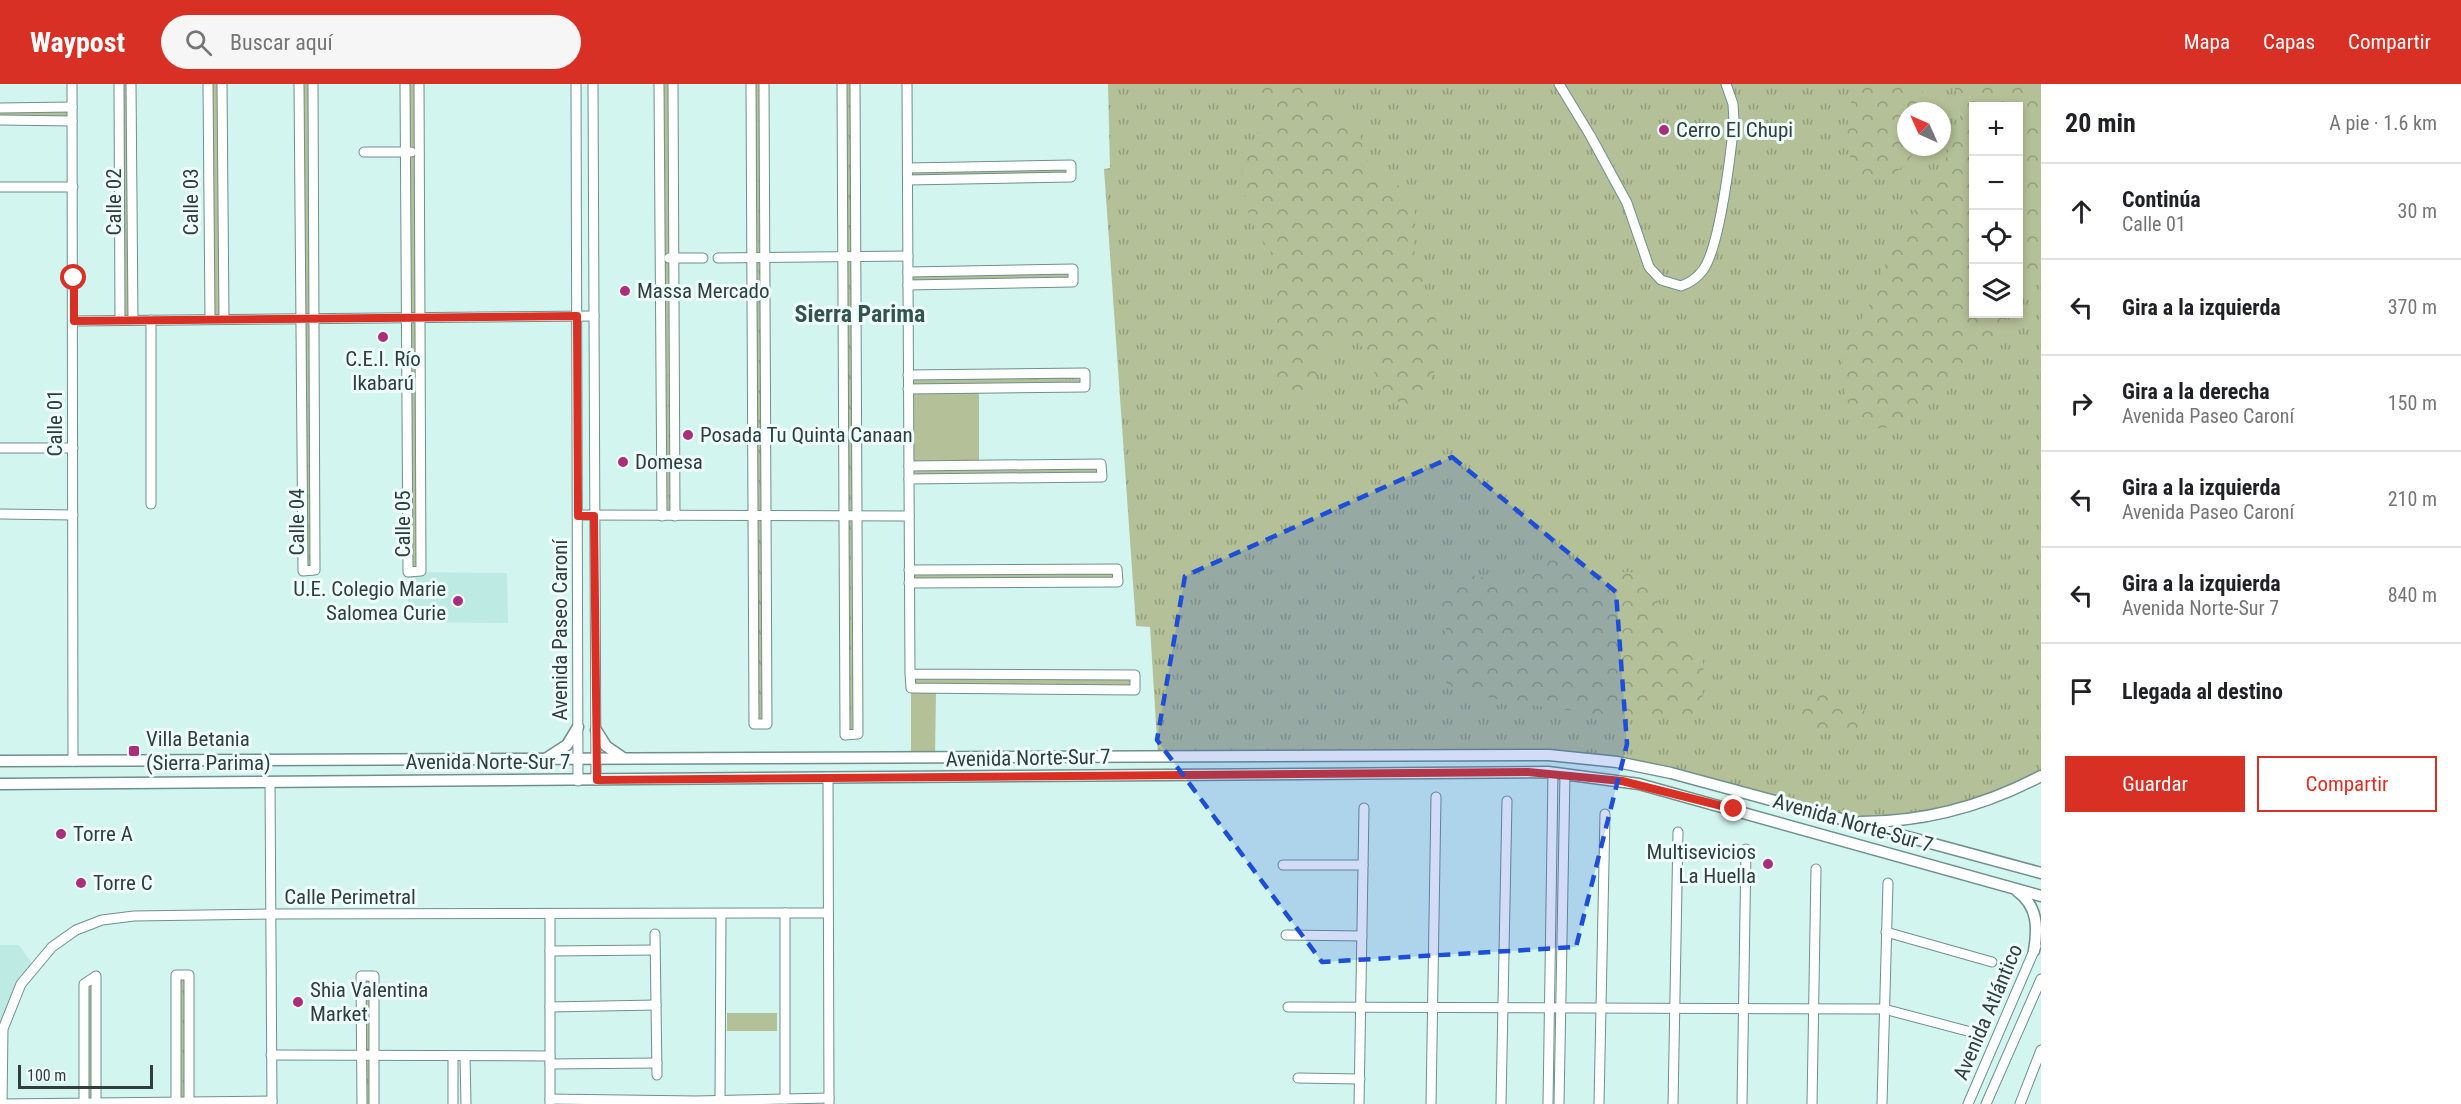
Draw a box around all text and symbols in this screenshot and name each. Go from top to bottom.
search box [161,15,581,69]
text: Waypost [30,26,125,59]
icon: search [182,26,215,59]
text: Buscar aquí [230,30,333,55]
text: Mapa [2184,30,2230,54]
text: Capas [2263,30,2315,54]
text: Compartir [2348,30,2431,54]
north arrow [1897,102,1951,156]
map controls [1969,102,2023,318]
button: + [1969,102,2023,156]
text: 20 min [2065,108,2136,138]
text: A pie · 1.6 km [2329,111,2437,135]
place label: Cerro El Chupi [1676,118,1793,142]
marker: Cerro El Chupi [1657,123,1671,137]
button: − [1969,156,2023,210]
street label: Calle 02 [102,169,126,236]
street label: Calle 03 [179,169,203,236]
text: Continúa [2122,187,2201,212]
icon: ahead [2065,195,2098,228]
text: 30 m [2398,199,2437,223]
button: locate [1969,210,2023,264]
text: Calle 01 [2122,212,2186,236]
route start [60,264,86,290]
button: layers [1969,264,2023,318]
place label: Massa Mercado [637,279,770,303]
marker: Massa Mercado [618,284,632,298]
icon: left [2065,291,2098,324]
text: Gira a la izquierda [2122,295,2281,320]
text: 370 m [2388,295,2437,319]
district label: Sierra Parima [795,300,925,328]
marker: C.E.I. Río Ikabarú [376,330,390,344]
place label: C.E.I. Río Ikabarú [345,347,421,395]
text: Gira a la derecha [2122,379,2270,404]
icon: right [2065,387,2098,420]
street label: Calle 01 [43,390,67,457]
text: 150 m [2388,391,2437,415]
text: Avenida Paseo Caroní [2122,404,2294,428]
place label: Posada Tu Quinta Canaan [700,423,913,447]
marker: Posada Tu Quinta Canaan [681,428,695,442]
place label: Domesa [635,450,703,474]
marker: Domesa [616,455,630,469]
text: Gira a la izquierda [2122,475,2281,500]
icon: left [2065,483,2098,516]
text: 210 m [2388,487,2437,511]
street label: Calle 04 [285,489,309,556]
street label: Calle 05 [391,491,415,558]
text: Avenida Paseo Caroní [2122,500,2294,524]
street label: Avenida Paseo Caroní [548,539,572,720]
text: Gira a la izquierda [2122,571,2281,596]
place label: U.E. Colegio Marie Salomea Curie [293,577,446,625]
icon: left [2065,579,2098,612]
text: 840 m [2388,583,2437,607]
marker: U.E. Colegio Marie Salomea Curie [451,594,465,608]
text: Avenida Norte-Sur 7 [2122,596,2279,620]
icon: arrive [2065,675,2098,708]
text: Llegada al destino [2122,679,2283,704]
place label: Villa Betania (Sierra Parima) [146,727,271,775]
marker: Villa Betania (Sierra Parima) [127,744,141,758]
street label: Avenida Norte-Sur 7 [945,745,1111,771]
street label: Avenida Norte-Sur 7 [406,750,570,774]
button: Guardar [2065,756,2245,812]
button: Compartir [2257,756,2437,812]
street label: Avenida Norte-Sur 7 [1770,789,1936,857]
route end [1720,795,1746,821]
place label: Torre A [73,822,133,846]
marker: Torre A [54,827,68,841]
place label: Multisevicios La Huella [1646,840,1756,888]
marker: Multisevicios La Huella [1761,857,1775,871]
place label: Torre C [93,871,153,895]
marker: Torre C [74,876,88,890]
street label: Calle Perimetral [284,885,416,909]
street label: Avenida Atlántico [1949,941,2027,1083]
place label: Shia Valentina Market [310,978,428,1026]
marker: Shia Valentina Market [291,995,305,1009]
scale bar [18,1062,153,1090]
text: 100 m [27,1066,66,1085]

